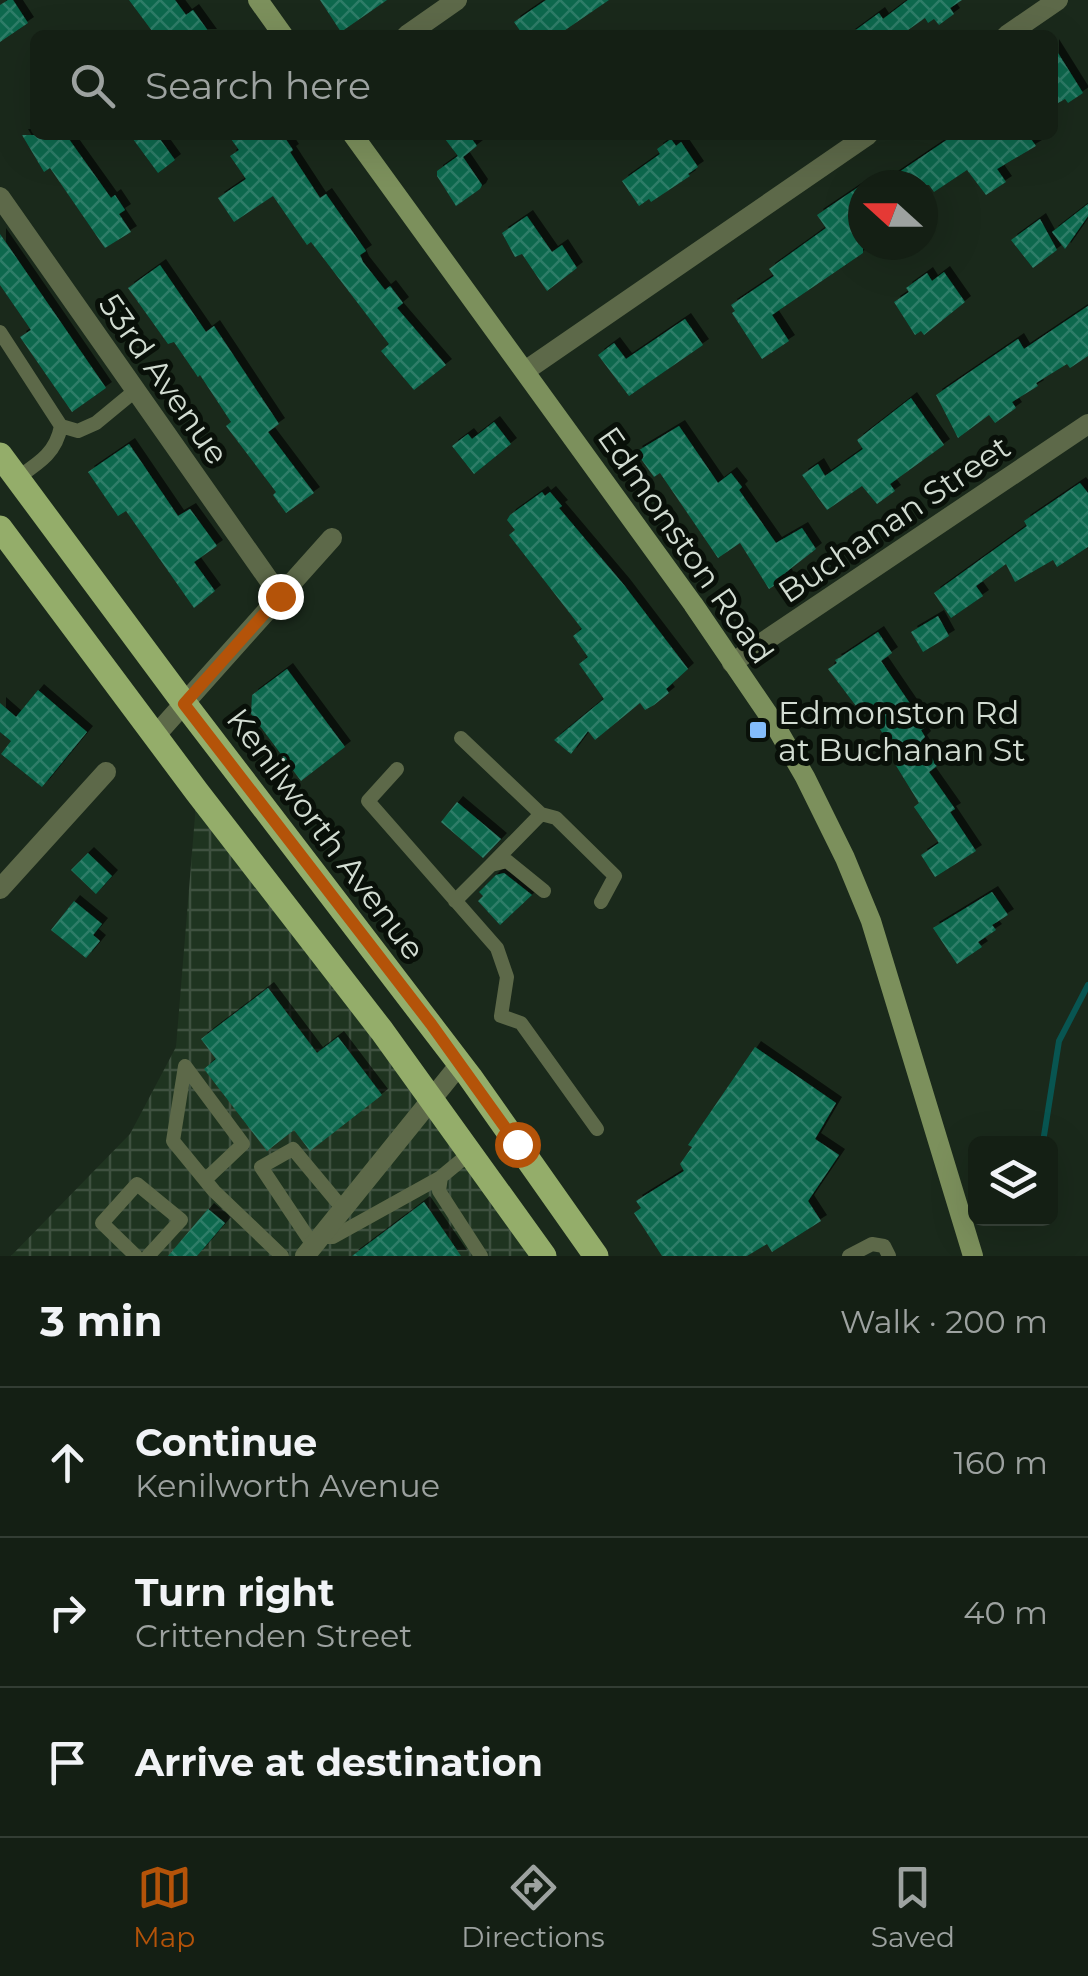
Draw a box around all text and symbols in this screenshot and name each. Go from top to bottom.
search box [30,30,1058,140]
icon: search [65,58,120,113]
text: Search here [145,62,371,109]
north arrow [848,170,938,260]
street label: 53rd Avenue [91,286,237,472]
street label: Edmonston Road [590,419,782,671]
street label: Buchanan Street [771,427,1017,611]
route end [258,574,304,620]
place label: Edmonston Rd at Buchanan St [778,693,1025,769]
street label: Kenilworth Avenue [219,700,433,968]
marker: Edmonston Rd at Buchanan St [747,719,769,741]
route start [495,1122,541,1168]
map controls [968,1136,1058,1226]
button: layers [968,1136,1058,1226]
text: 3 min [40,1295,162,1347]
text: Walk · 200 m [840,1302,1048,1341]
text: Continue [135,1419,317,1466]
icon: ahead [40,1435,95,1490]
text: 160 m [953,1443,1048,1482]
text: Kenilworth Avenue [135,1466,440,1505]
text: Turn right [135,1569,334,1616]
icon: right [40,1585,95,1640]
text: 40 m [963,1593,1048,1632]
text: Crittenden Street [135,1616,412,1655]
icon: arrive [40,1735,95,1790]
text: Arrive at destination [135,1739,543,1786]
tab: Map [133,1860,195,1954]
tab: Directions [461,1860,605,1954]
tab: Saved [871,1860,955,1954]

